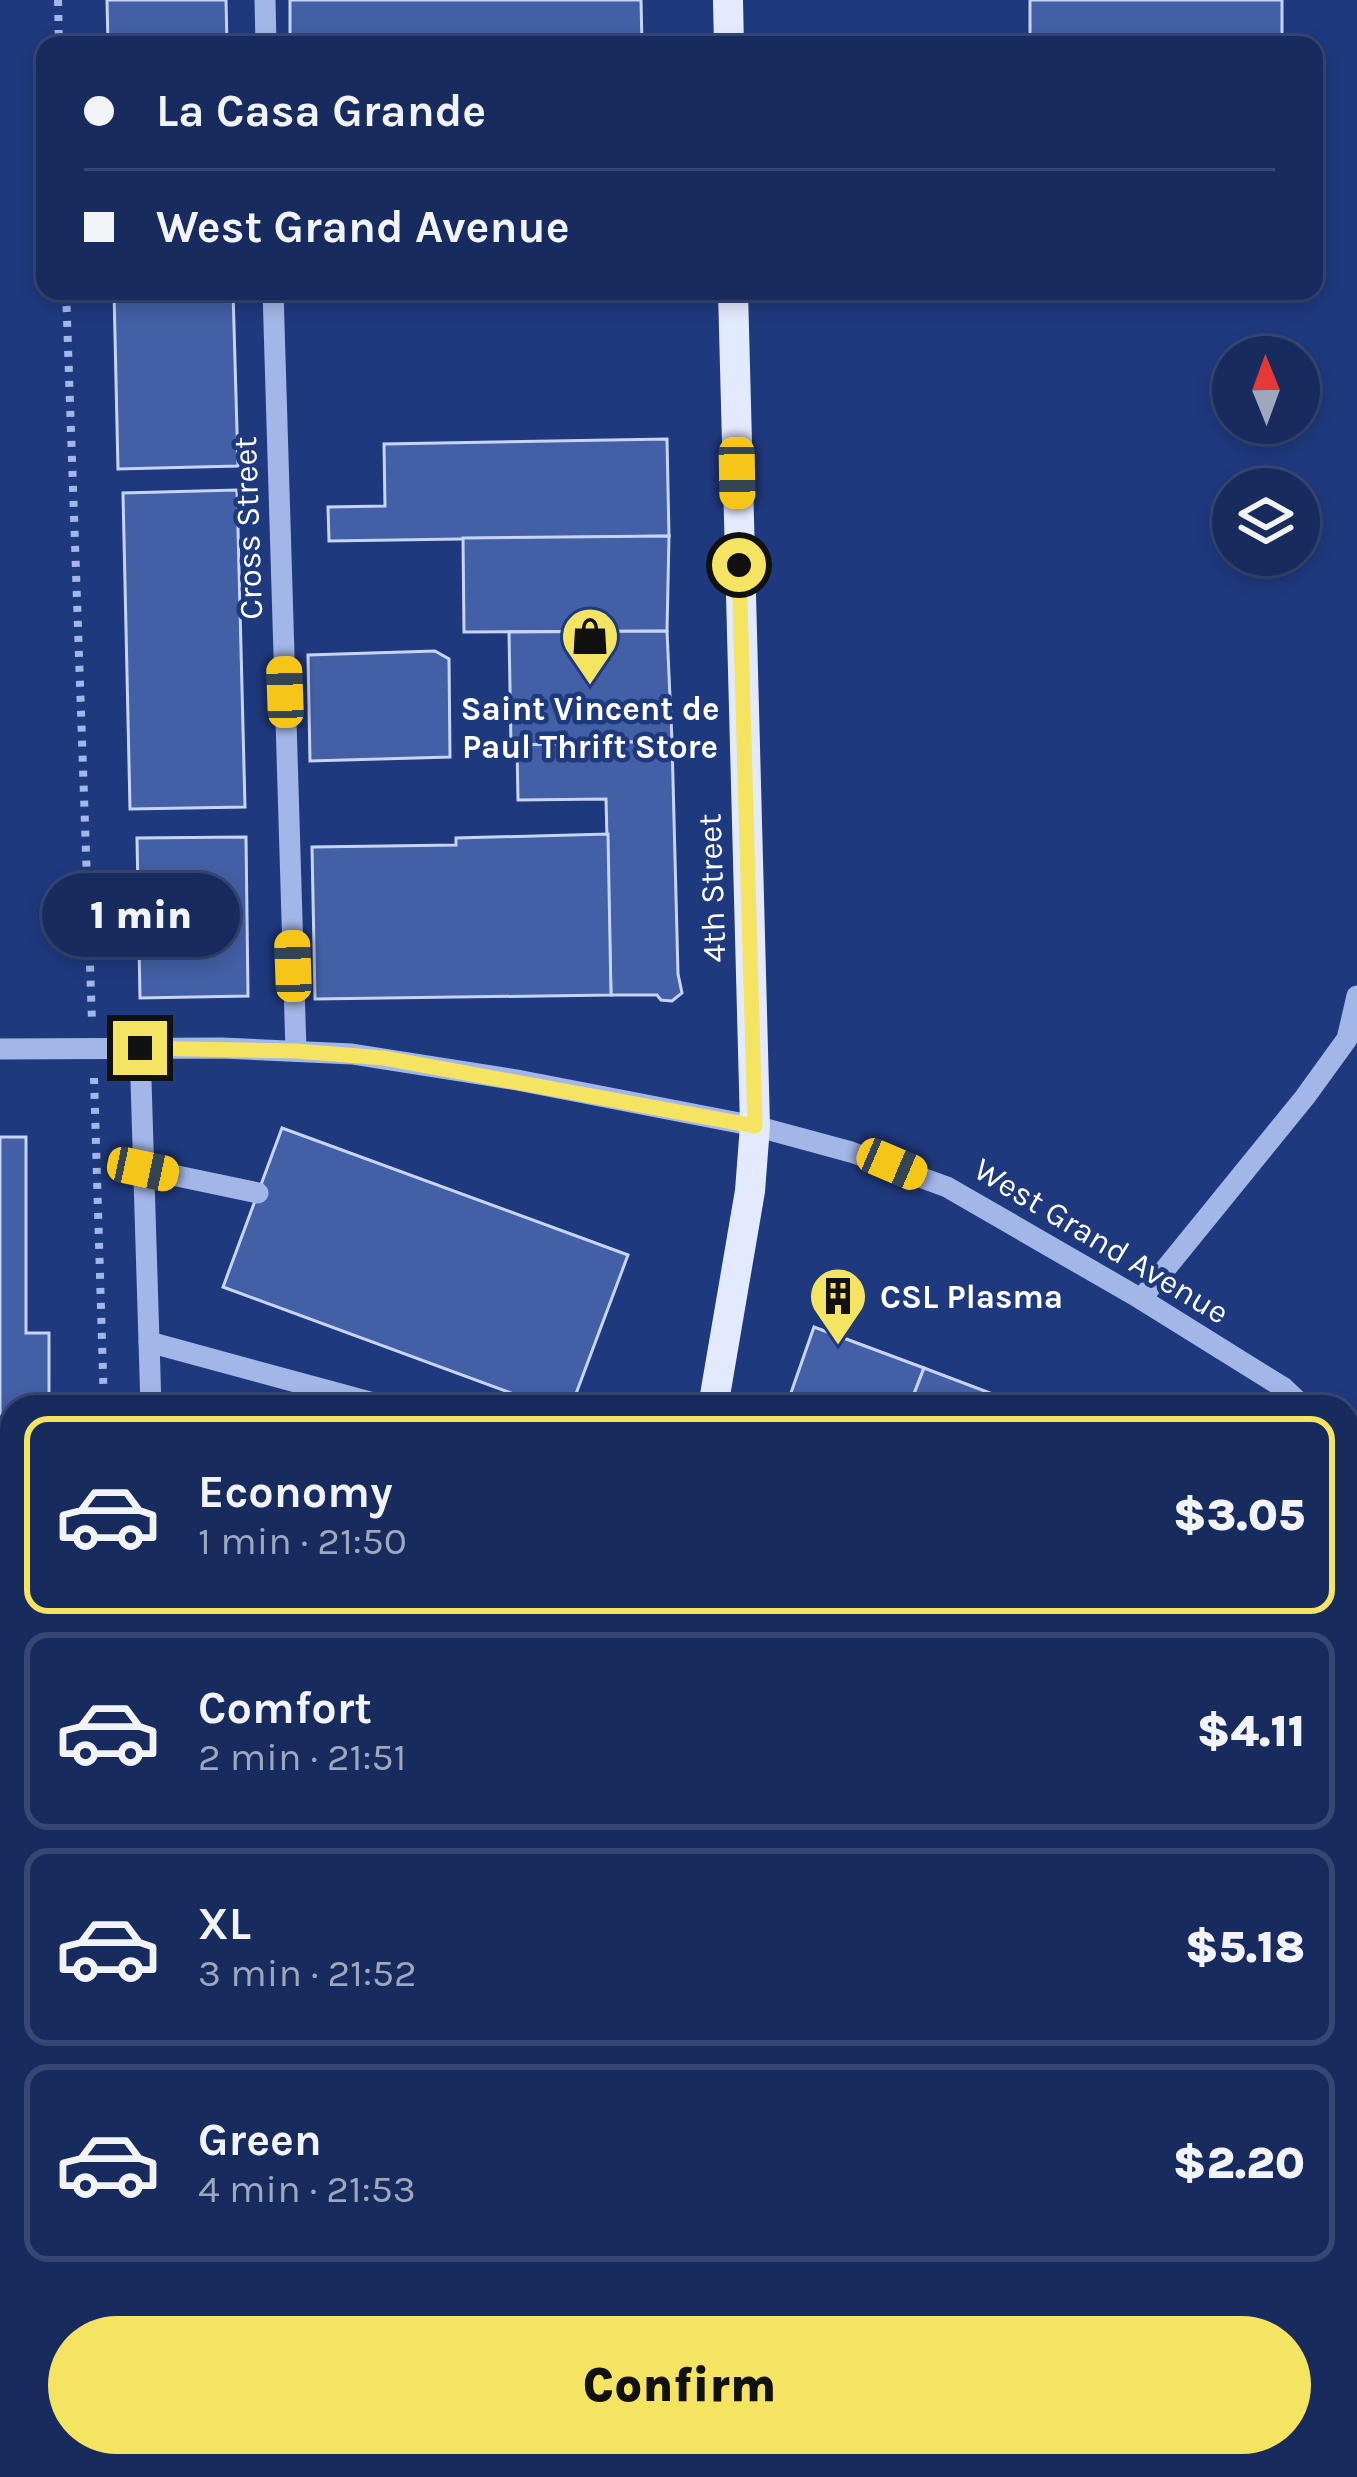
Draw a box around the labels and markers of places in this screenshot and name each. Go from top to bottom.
shop icon: Saint Vincent de Paul Thrift Store [559,605,621,687]
place label: Saint Vincent de Paul Thrift Store [460,690,720,766]
building icon: CSL Plasma [807,1265,869,1347]
place label: CSL Plasma [880,1278,1063,1316]

